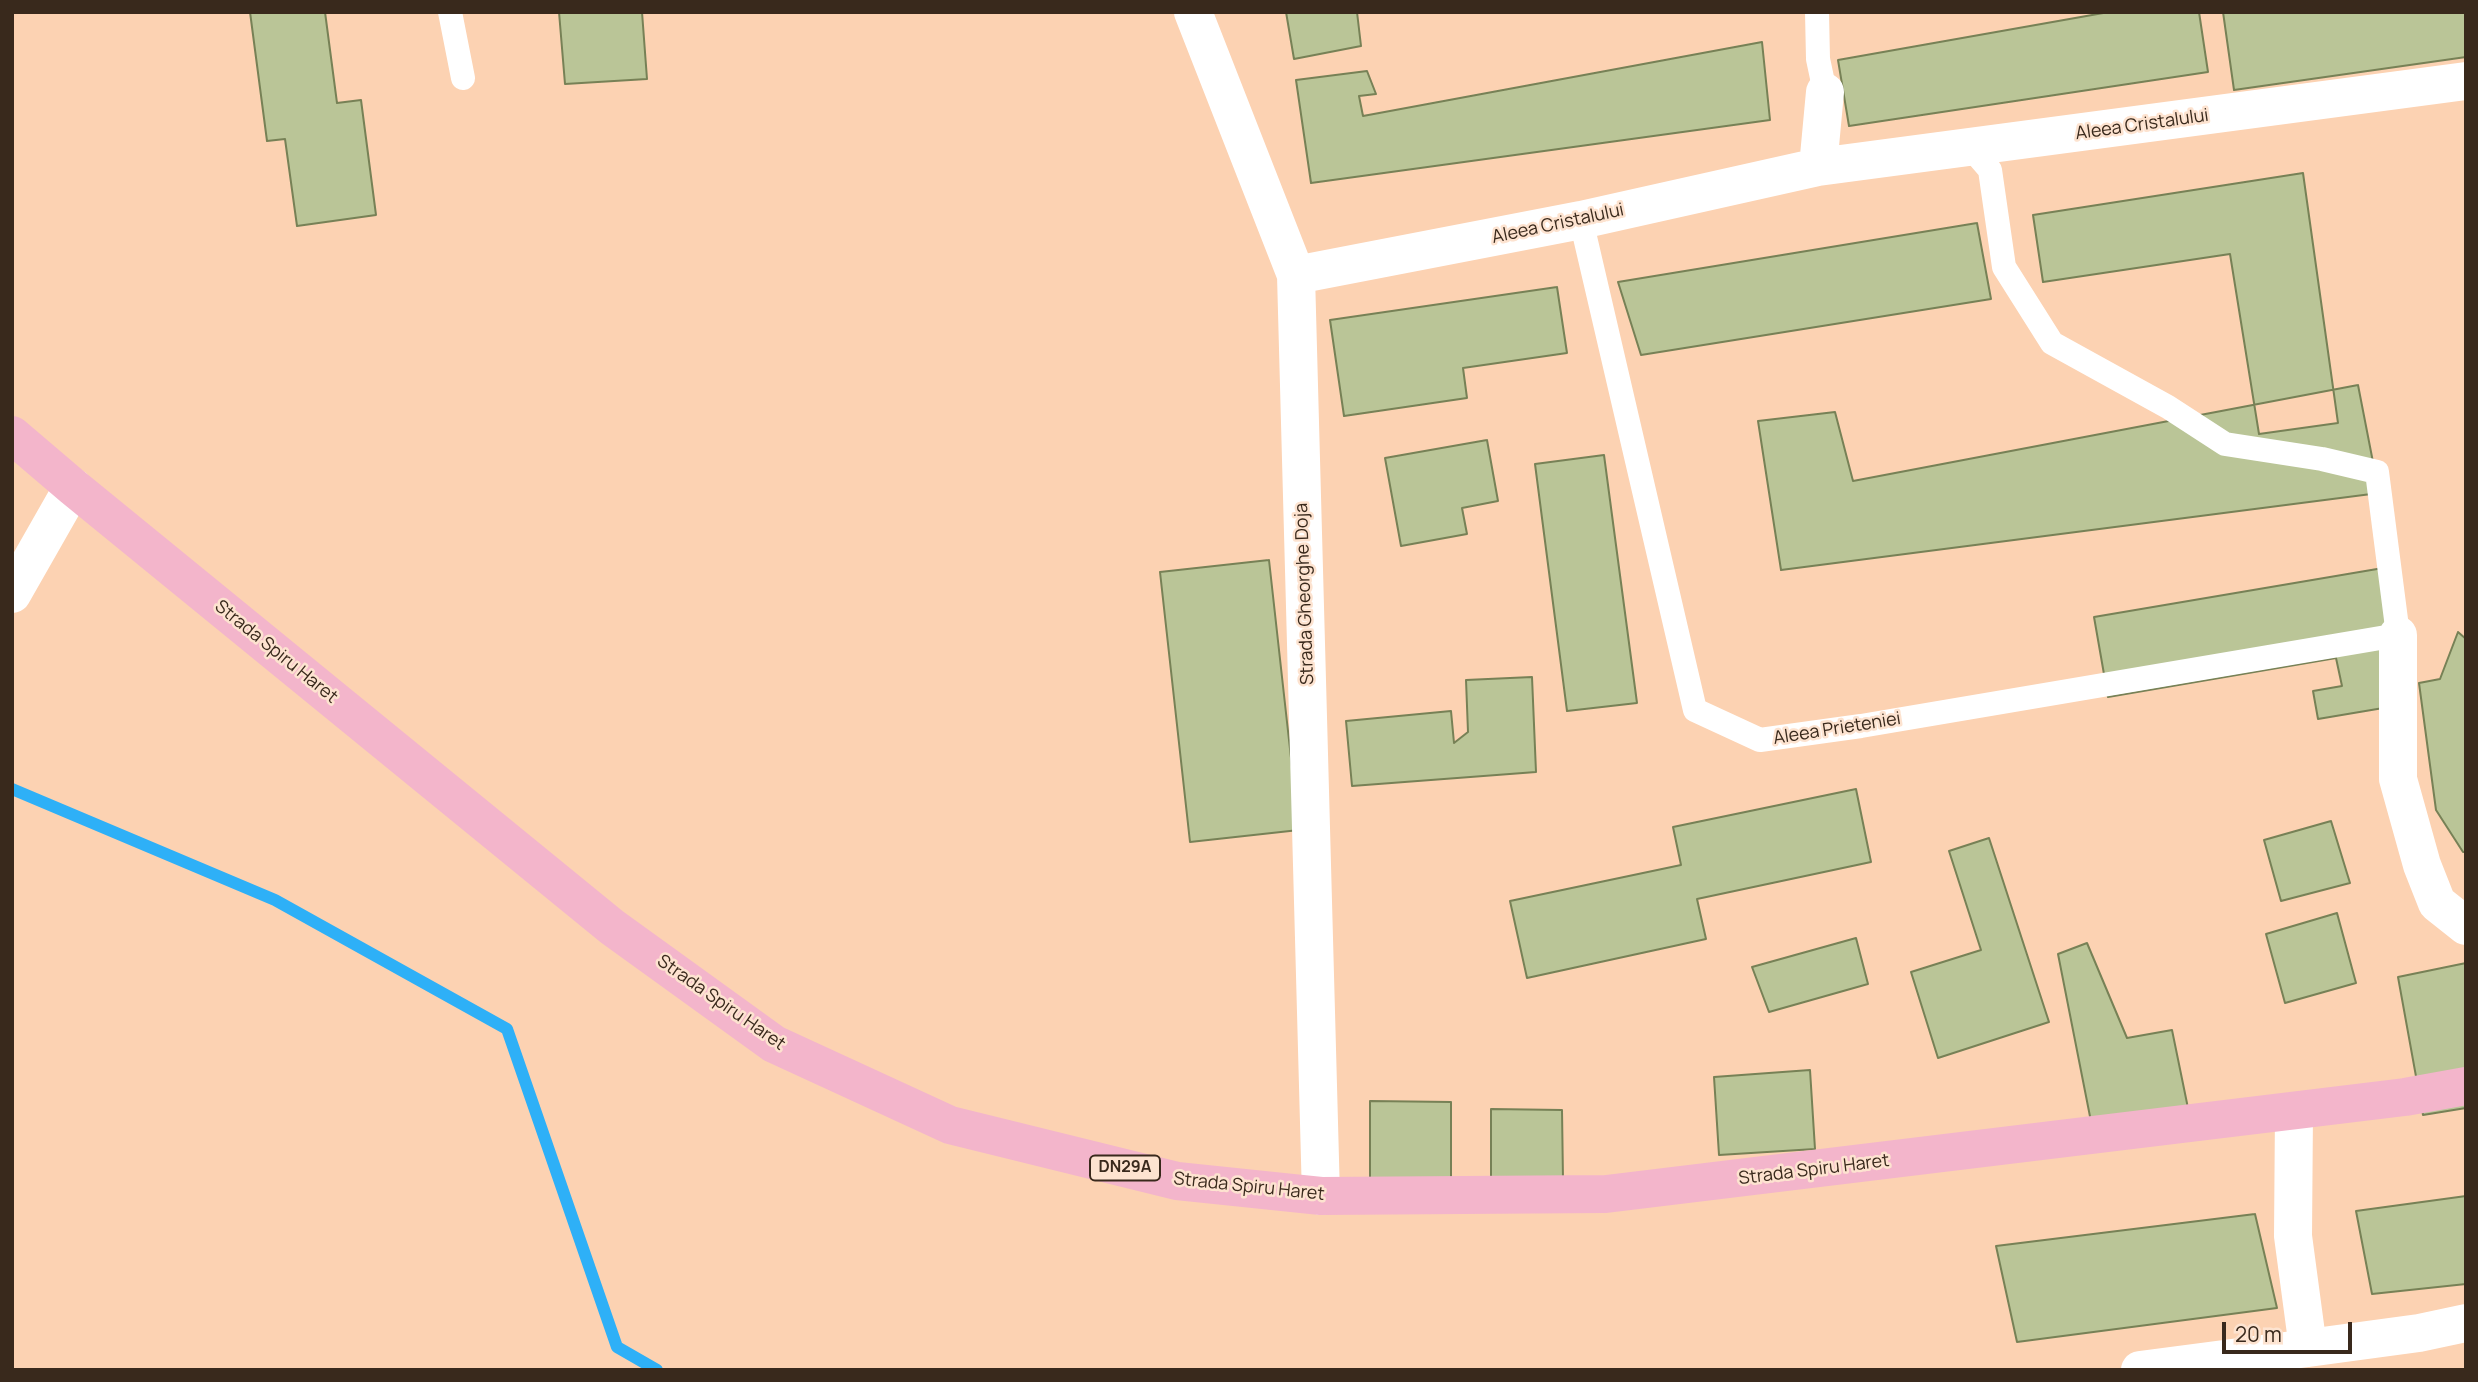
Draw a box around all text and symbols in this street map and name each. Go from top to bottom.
street label: Aleea Cristalului [2074,105,2210,145]
street label: Aleea Cristalului [1490,199,1626,249]
street label: Strada Gheorghe Doja [1291,503,1319,685]
street label: Strada Spiru Haret [210,596,342,708]
street label: Aleea Prieteniei [1772,708,1902,750]
street label: Strada Spiru Haret [653,951,789,1055]
street label: Strada Spiru Haret [1737,1150,1891,1190]
road number: DN29A [1090,1156,1160,1180]
street label: Strada Spiru Haret [1172,1168,1326,1206]
scale bar [2226,1308,2356,1352]
text: 20 m [2235,1320,2282,1348]

